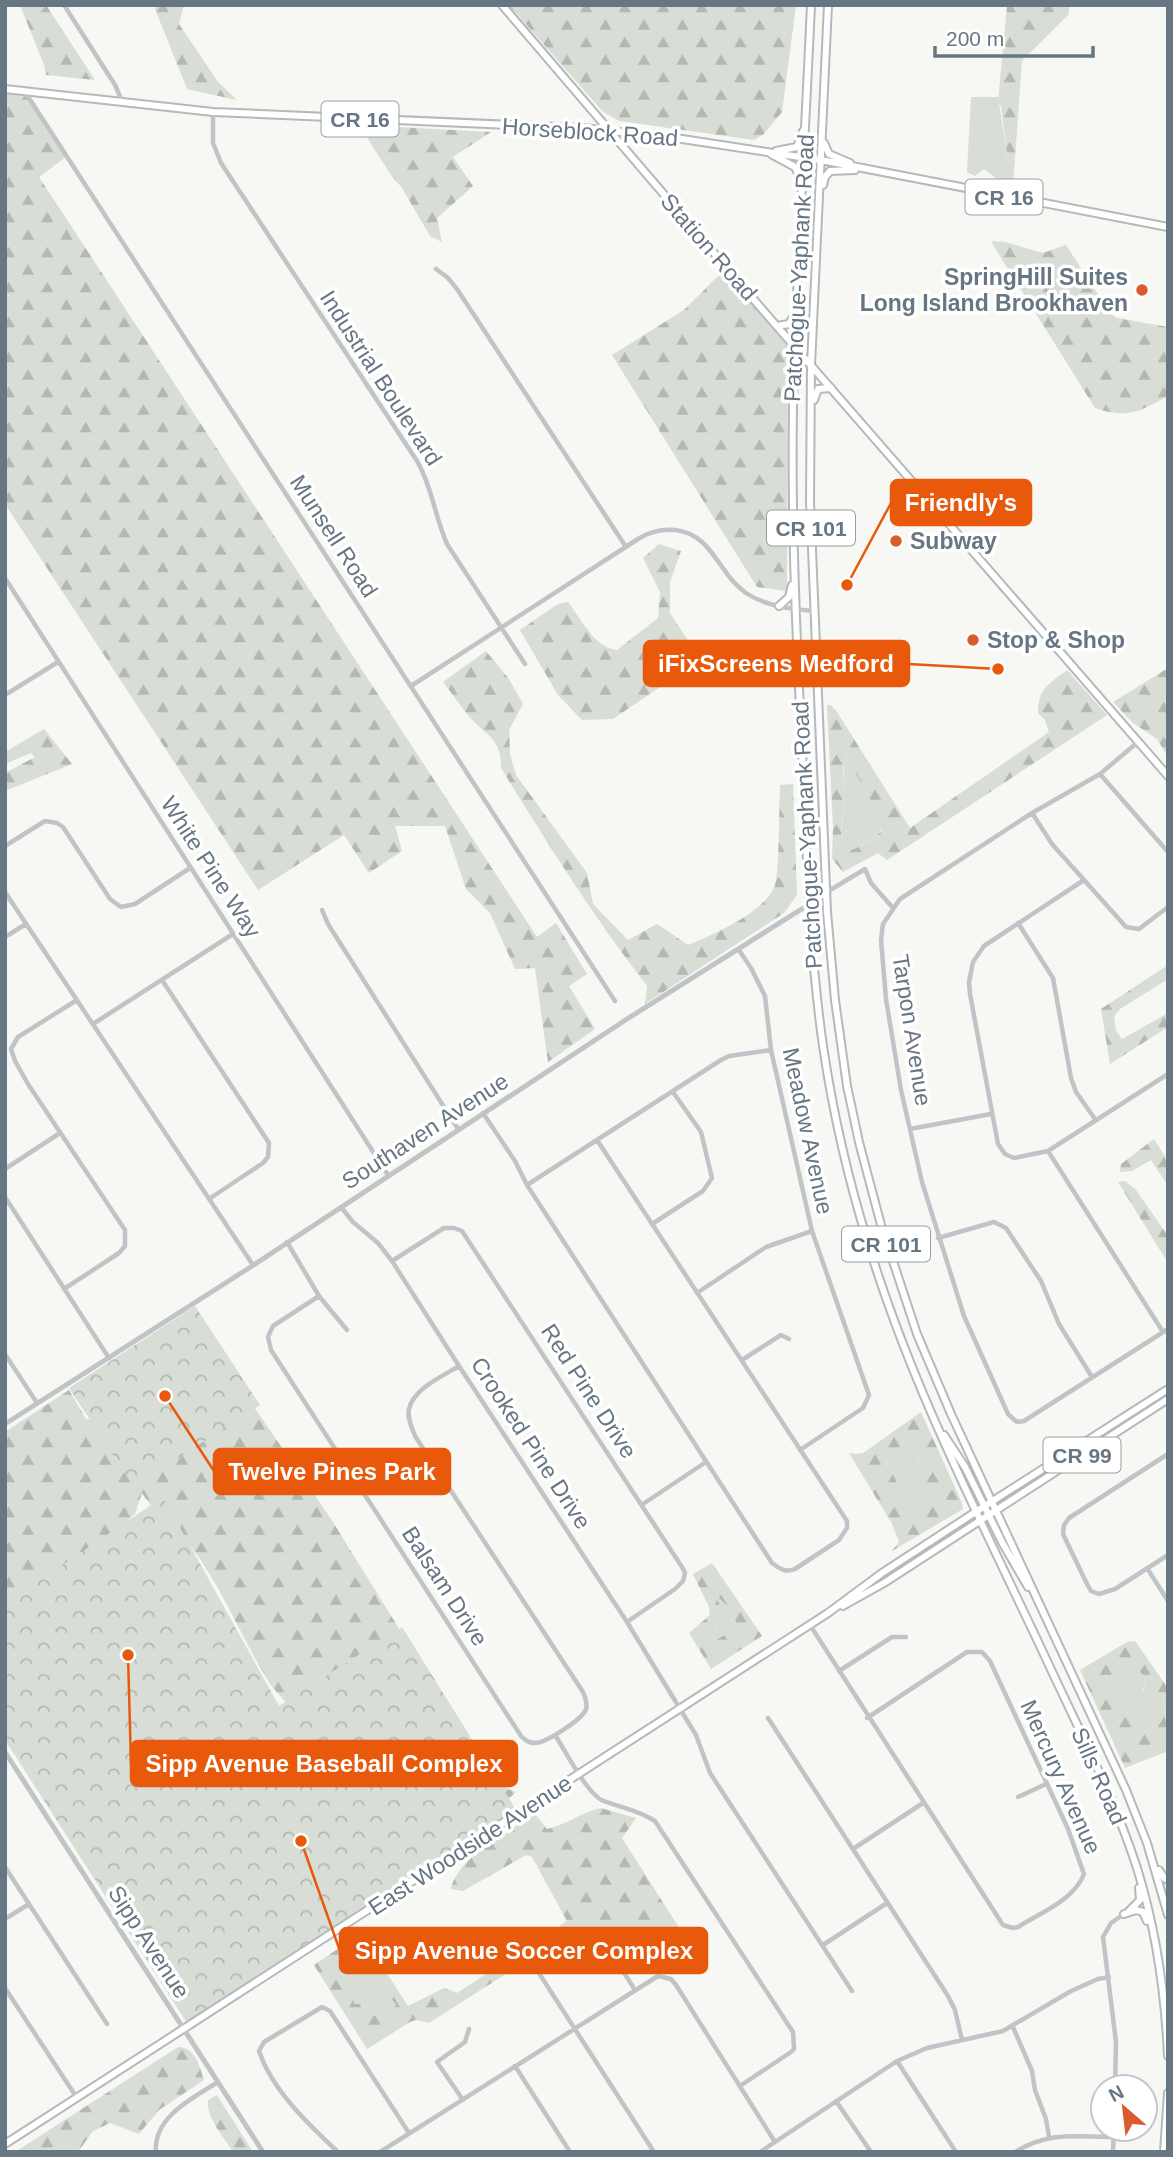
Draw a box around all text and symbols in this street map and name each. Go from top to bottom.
scale bar [935,14,1092,58]
text: 200 m [946,27,1004,50]
road number: CR 16 [322,102,398,136]
street label: Horseblock Road [501,113,679,151]
street label: Patchogue-Yaphank Road [779,133,819,403]
road number: CR 16 [965,180,1042,214]
street label: Station Road [656,188,762,306]
place label: SpringHill Suites Long Island Brookhaven [860,264,1128,316]
marker: SpringHill Suites Long Island Brookhaven [1134,282,1150,298]
street label: Industrial Boulevard [315,286,447,470]
street label: Munsell Road [285,470,383,602]
callout: Friendly's [891,480,1031,525]
text: Friendly's [905,489,1017,516]
road number: CR 101 [767,510,855,546]
place label: Subway [910,528,997,554]
marker: Subway [888,533,904,549]
place label: Stop & Shop [987,627,1125,653]
marker: Stop & Shop [965,632,981,648]
callout: iFixScreens Medford [644,641,909,686]
text: iFixScreens Medford [658,650,894,677]
street label: Patchogue-Yaphank Road [787,700,827,970]
street label: White Pine Way [156,792,266,943]
street label: Tarpon Avenue [887,952,937,1108]
street label: Meadow Avenue [778,1045,838,1217]
street label: Southaven Avenue [337,1068,513,1194]
road number: CR 101 [842,1226,930,1262]
street label: Red Pine Drive [536,1319,642,1463]
street label: Crooked Pine Drive [466,1352,596,1534]
road number: CR 99 [1044,1438,1120,1472]
callout: Twelve Pines Park [214,1449,450,1494]
text: Twelve Pines Park [228,1458,436,1485]
street label: Balsam Drive [397,1522,493,1650]
street label: Mercury Avenue [1015,1696,1107,1858]
street label: Sills Road [1066,1723,1132,1829]
callout: Sipp Avenue Baseball Complex [131,1741,517,1786]
text: Sipp Avenue Baseball Complex [146,1750,503,1777]
street label: East Woodside Avenue [364,1770,576,1920]
street label: Sipp Avenue [103,1881,195,2003]
callout: Sipp Avenue Soccer Complex [340,1928,707,1973]
text: Sipp Avenue Soccer Complex [355,1937,694,1964]
north arrow [1089,2073,1159,2143]
text: N [1105,2081,1127,2106]

